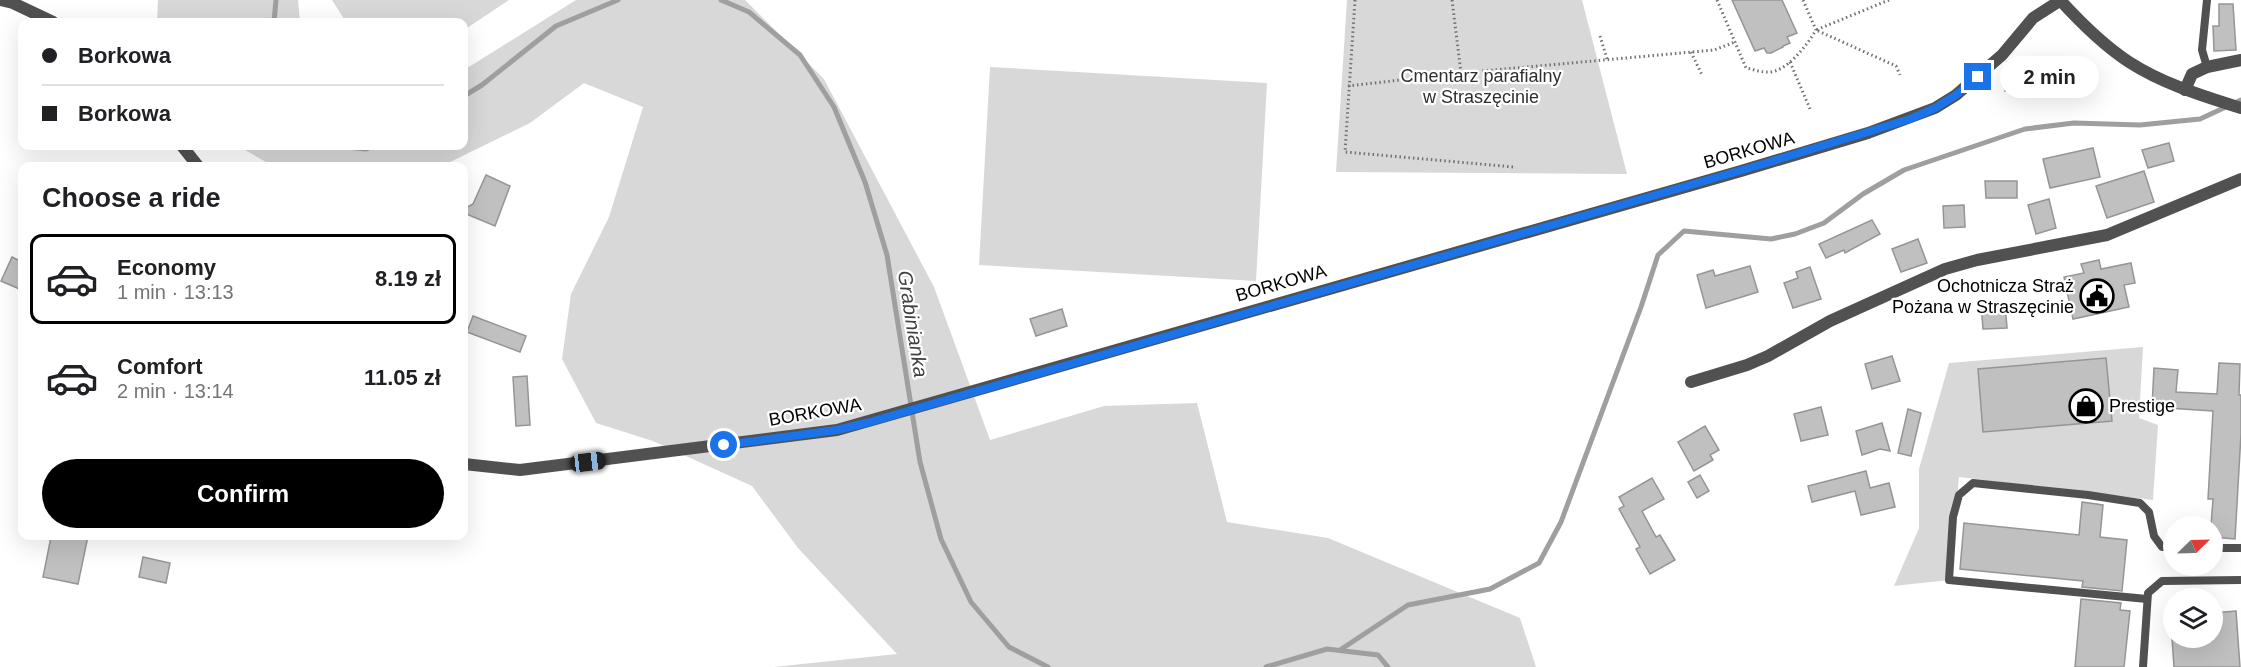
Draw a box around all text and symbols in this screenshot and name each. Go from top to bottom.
text: Borkowa [78,43,171,68]
callout: 2 min [1999,56,2098,98]
route end [1964,63,1991,90]
park label: Cmentarz parafialny w Straszęcinie [1400,66,1562,107]
text: 2 min [2023,66,2076,88]
text: Borkowa [78,101,171,126]
street label: BORKOWA [1701,128,1797,172]
text: Choose a ride [42,183,221,213]
icon: car [45,252,99,306]
text: Economy [117,255,216,280]
street label: BORKOWA [1233,261,1329,305]
text: 8.19 zł [375,266,441,291]
water label: Grabinianka [894,269,932,379]
place label: Ochotnicza Straż Pożana w Straszęcinie [1892,276,2074,317]
public building icon: Ochotnicza Straż Pożana w Straszęcinie [2079,278,2115,314]
text: 1 min · 13:13 [117,281,234,303]
icon: car [45,351,99,405]
text: Comfort [117,354,203,379]
text: 11.05 zł [364,365,441,390]
text: 2 min · 13:14 [117,380,234,402]
shop icon: Prestige [2068,388,2104,424]
street label: BORKOWA [767,394,863,430]
place label: Prestige [2109,396,2175,416]
route start [710,431,737,458]
car [569,451,607,473]
button: Confirm [42,459,444,528]
north arrow [2163,516,2223,576]
map controls [2163,516,2223,648]
button: layers [2163,588,2223,648]

